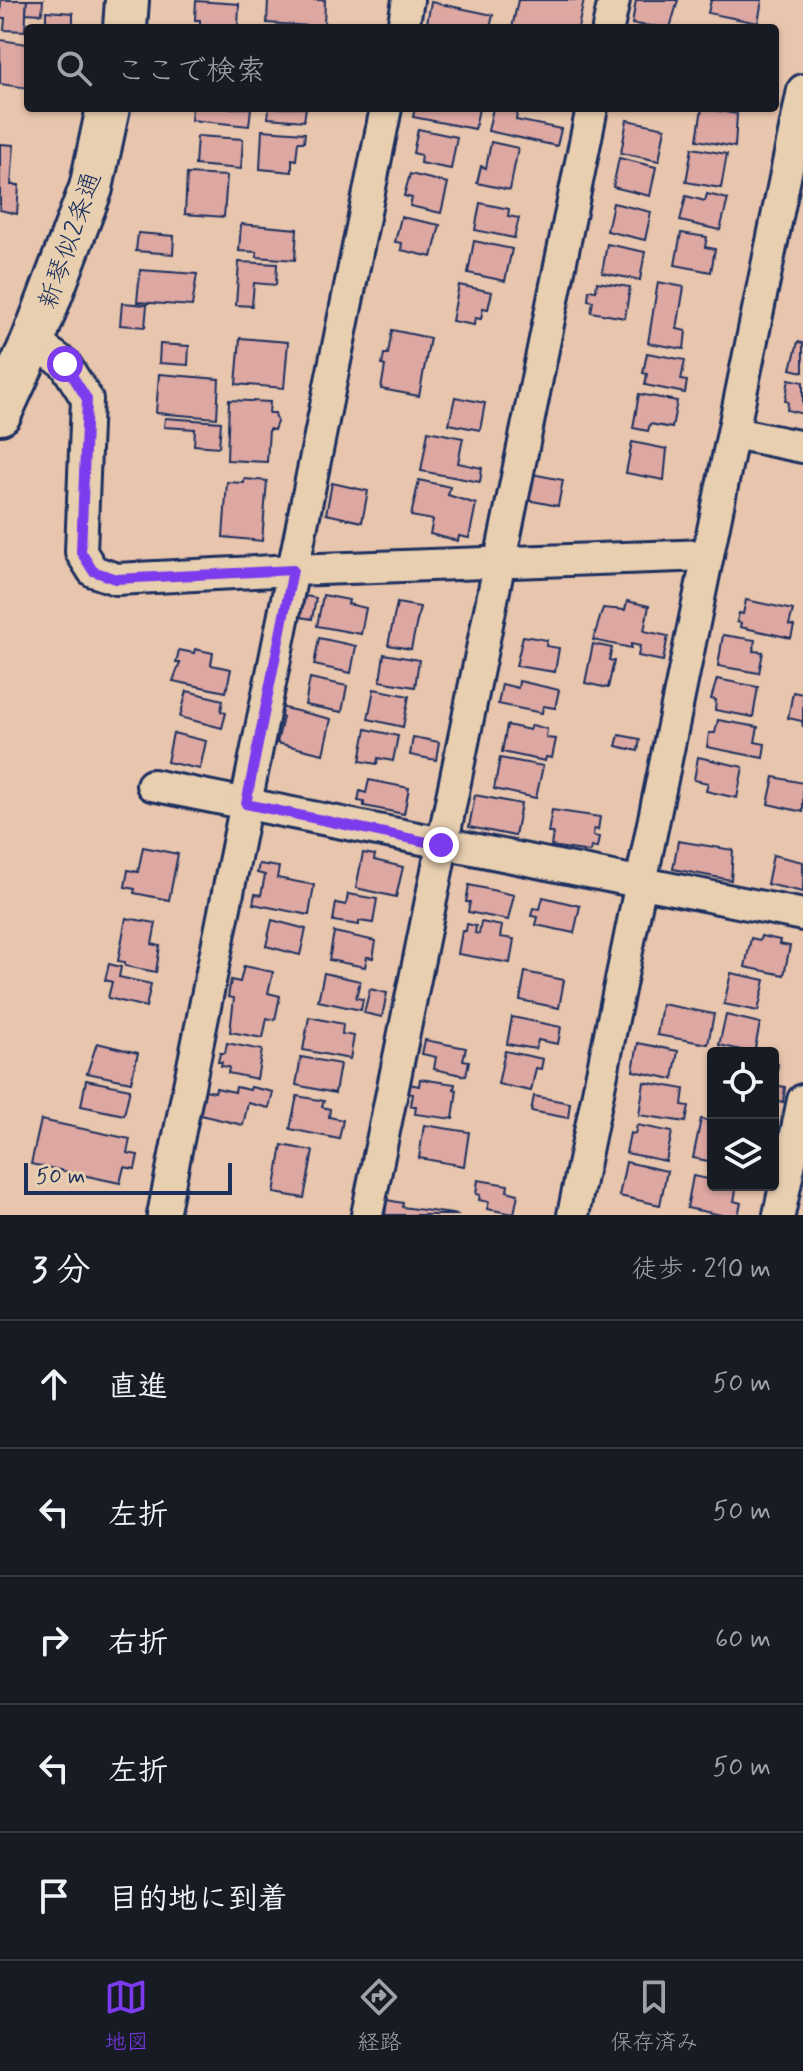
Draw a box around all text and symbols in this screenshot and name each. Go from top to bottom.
search box [24,24,779,112]
icon: search [52,46,96,90]
text: ここで検索 [116,52,266,91]
street label: 新琴似2条通 [32,168,110,314]
route start [47,346,83,382]
route end [423,827,459,863]
map controls [707,1047,779,1191]
button: locate [707,1047,779,1119]
button: layers [707,1119,779,1191]
scale bar [24,1159,232,1195]
text: 50 m [36,1163,85,1191]
text: 3 分 [32,1248,91,1293]
text: 徒歩 · 210 m [632,1253,771,1287]
icon: ahead [32,1362,76,1406]
text: 50 m [713,1367,771,1401]
text: 直進 [108,1368,168,1407]
icon: left [32,1490,76,1534]
text: 50 m [713,1495,771,1529]
text: 左折 [108,1496,168,1535]
icon: right [32,1618,76,1662]
text: 60 m [715,1623,771,1657]
text: 右折 [108,1624,168,1663]
icon: left [32,1746,76,1790]
text: 50 m [713,1751,771,1785]
text: 左折 [108,1752,168,1791]
icon: arrive [32,1874,76,1918]
text: 目的地に到着 [108,1880,288,1919]
tab: 地図 [104,1975,149,2057]
tab: 経路 [357,1975,402,2057]
tab: 保存済み [610,1975,699,2057]

